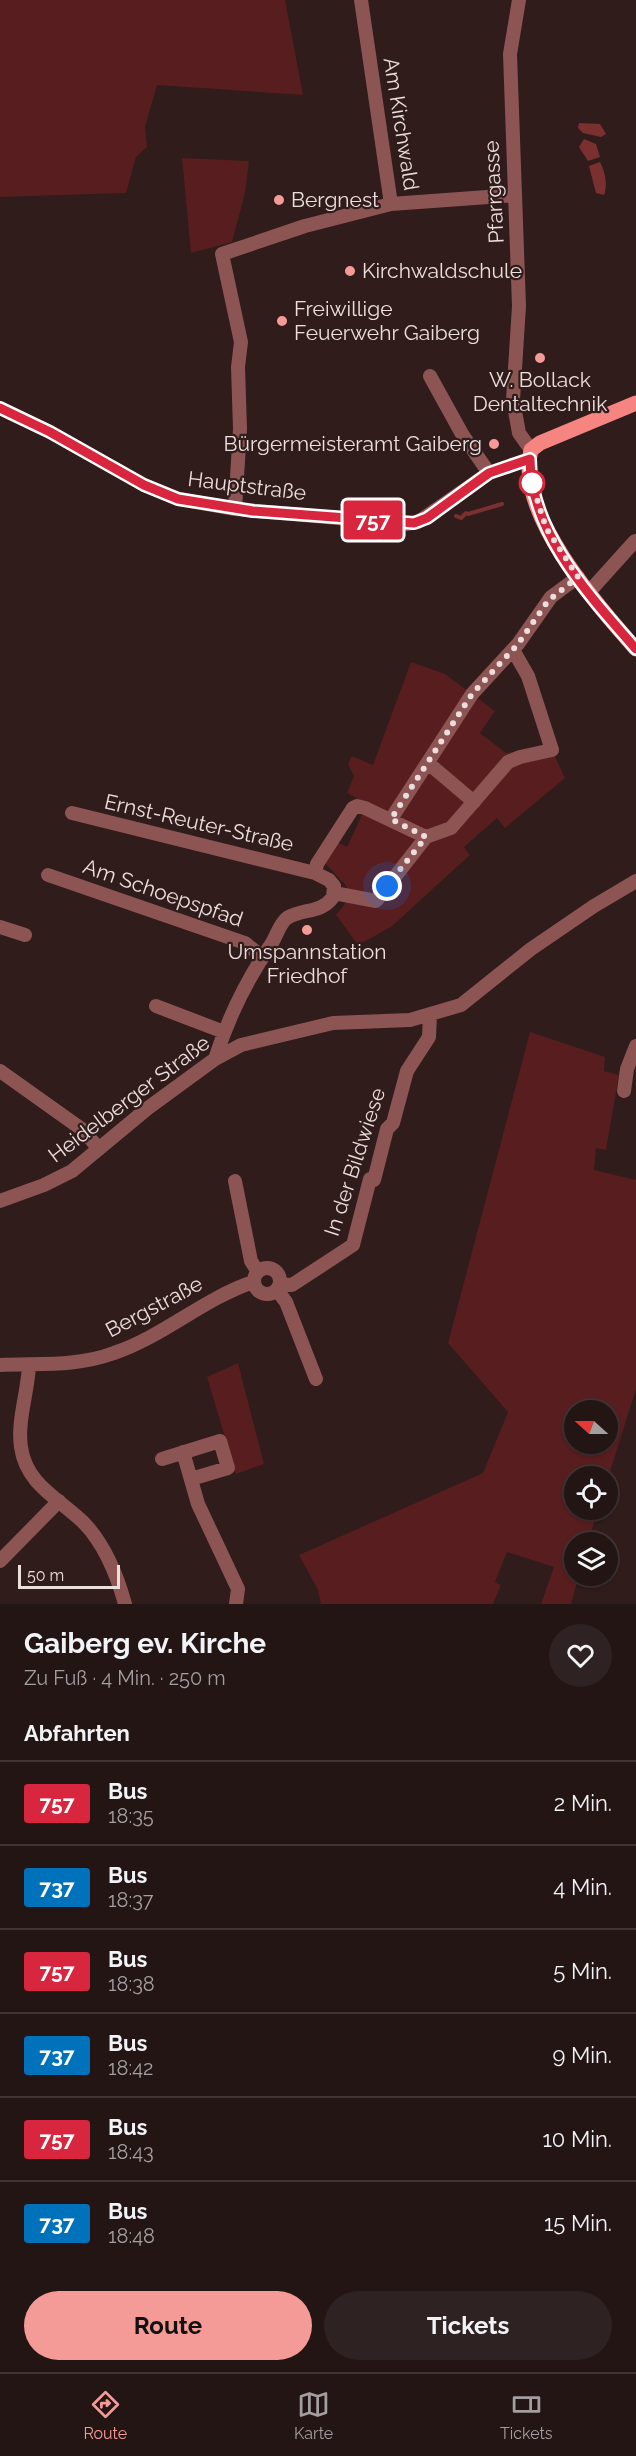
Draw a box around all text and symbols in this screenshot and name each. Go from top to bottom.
street label: Am Kirchwald [379,56,424,192]
street label: Pfarrgasse [478,140,509,244]
place label: Bergnest [291,187,379,212]
marker: Bergnest [272,193,286,207]
place label: Kirchwaldschule [362,258,522,283]
marker: Kirchwaldschule [343,264,357,278]
place label: Freiwillige Feuerwehr Gaiberg [294,296,480,345]
marker: Freiwillige Feuerwehr Gaiberg [275,314,289,328]
marker: W. Bollack Dentaltechnik [533,351,547,365]
place label: W. Bollack Dentaltechnik [473,367,607,416]
place label: Bürgermeisteramt Gaiberg [224,431,482,456]
marker: Bürgermeisteramt Gaiberg [487,437,501,451]
street label: Hauptstraße [186,466,308,505]
unlabelled marker [519,470,545,496]
line badge: 757 [338,500,407,540]
text: 757 [356,508,390,533]
street label: Ernst-Reuter-Straße [102,789,296,856]
street label: Am Schoepspfad [80,853,246,932]
your location [372,871,402,901]
marker: Umspannstation Friedhof [300,923,314,937]
place label: Umspannstation Friedhof [228,939,386,988]
street label: Heidelberger Straße [43,1030,214,1167]
street label: In der Bildwiese [319,1085,390,1239]
street label: Bergstraße [101,1271,207,1343]
north arrow [564,1400,618,1454]
map controls [564,1400,618,1586]
button: locate [564,1466,618,1520]
button: layers [564,1532,618,1586]
scale bar [18,1562,120,1590]
text: 50 m [27,1566,64,1585]
button: heart [549,1624,612,1687]
text: Gaiberg ev. Kirche [24,1627,266,1660]
text: Zu Fuß · 4 Min. · 250 m [24,1666,226,1690]
text: Abfahrten [24,1720,130,1746]
text: Bus [108,1778,147,1804]
text: 2 Min. [554,1790,612,1816]
text: 757 [40,1791,74,1816]
text: 18:35 [108,1804,154,1828]
text: Bus [108,1862,147,1888]
text: 4 Min. [553,1874,612,1900]
text: 737 [39,1875,75,1900]
text: 18:37 [108,1888,153,1912]
text: Bus [108,1946,147,1972]
text: 5 Min. [553,1958,612,1984]
text: 757 [40,1959,74,1984]
text: 18:38 [108,1972,155,1996]
text: Bus [108,2030,147,2056]
text: 9 Min. [552,2042,612,2068]
text: 737 [39,2043,75,2068]
text: 18:42 [108,2056,154,2080]
text: Bus [108,2114,147,2140]
text: 10 Min. [542,2126,612,2152]
text: 757 [40,2127,74,2152]
text: 18:43 [108,2140,154,2164]
text: Bus [108,2198,147,2224]
text: 15 Min. [544,2210,612,2236]
text: 737 [39,2211,75,2236]
text: 18:48 [108,2224,155,2248]
button: Route [24,2291,312,2360]
button: Tickets [324,2291,612,2360]
tab: Route [83,2388,127,2443]
tab: Karte [294,2388,333,2443]
tab: Tickets [500,2388,553,2443]

